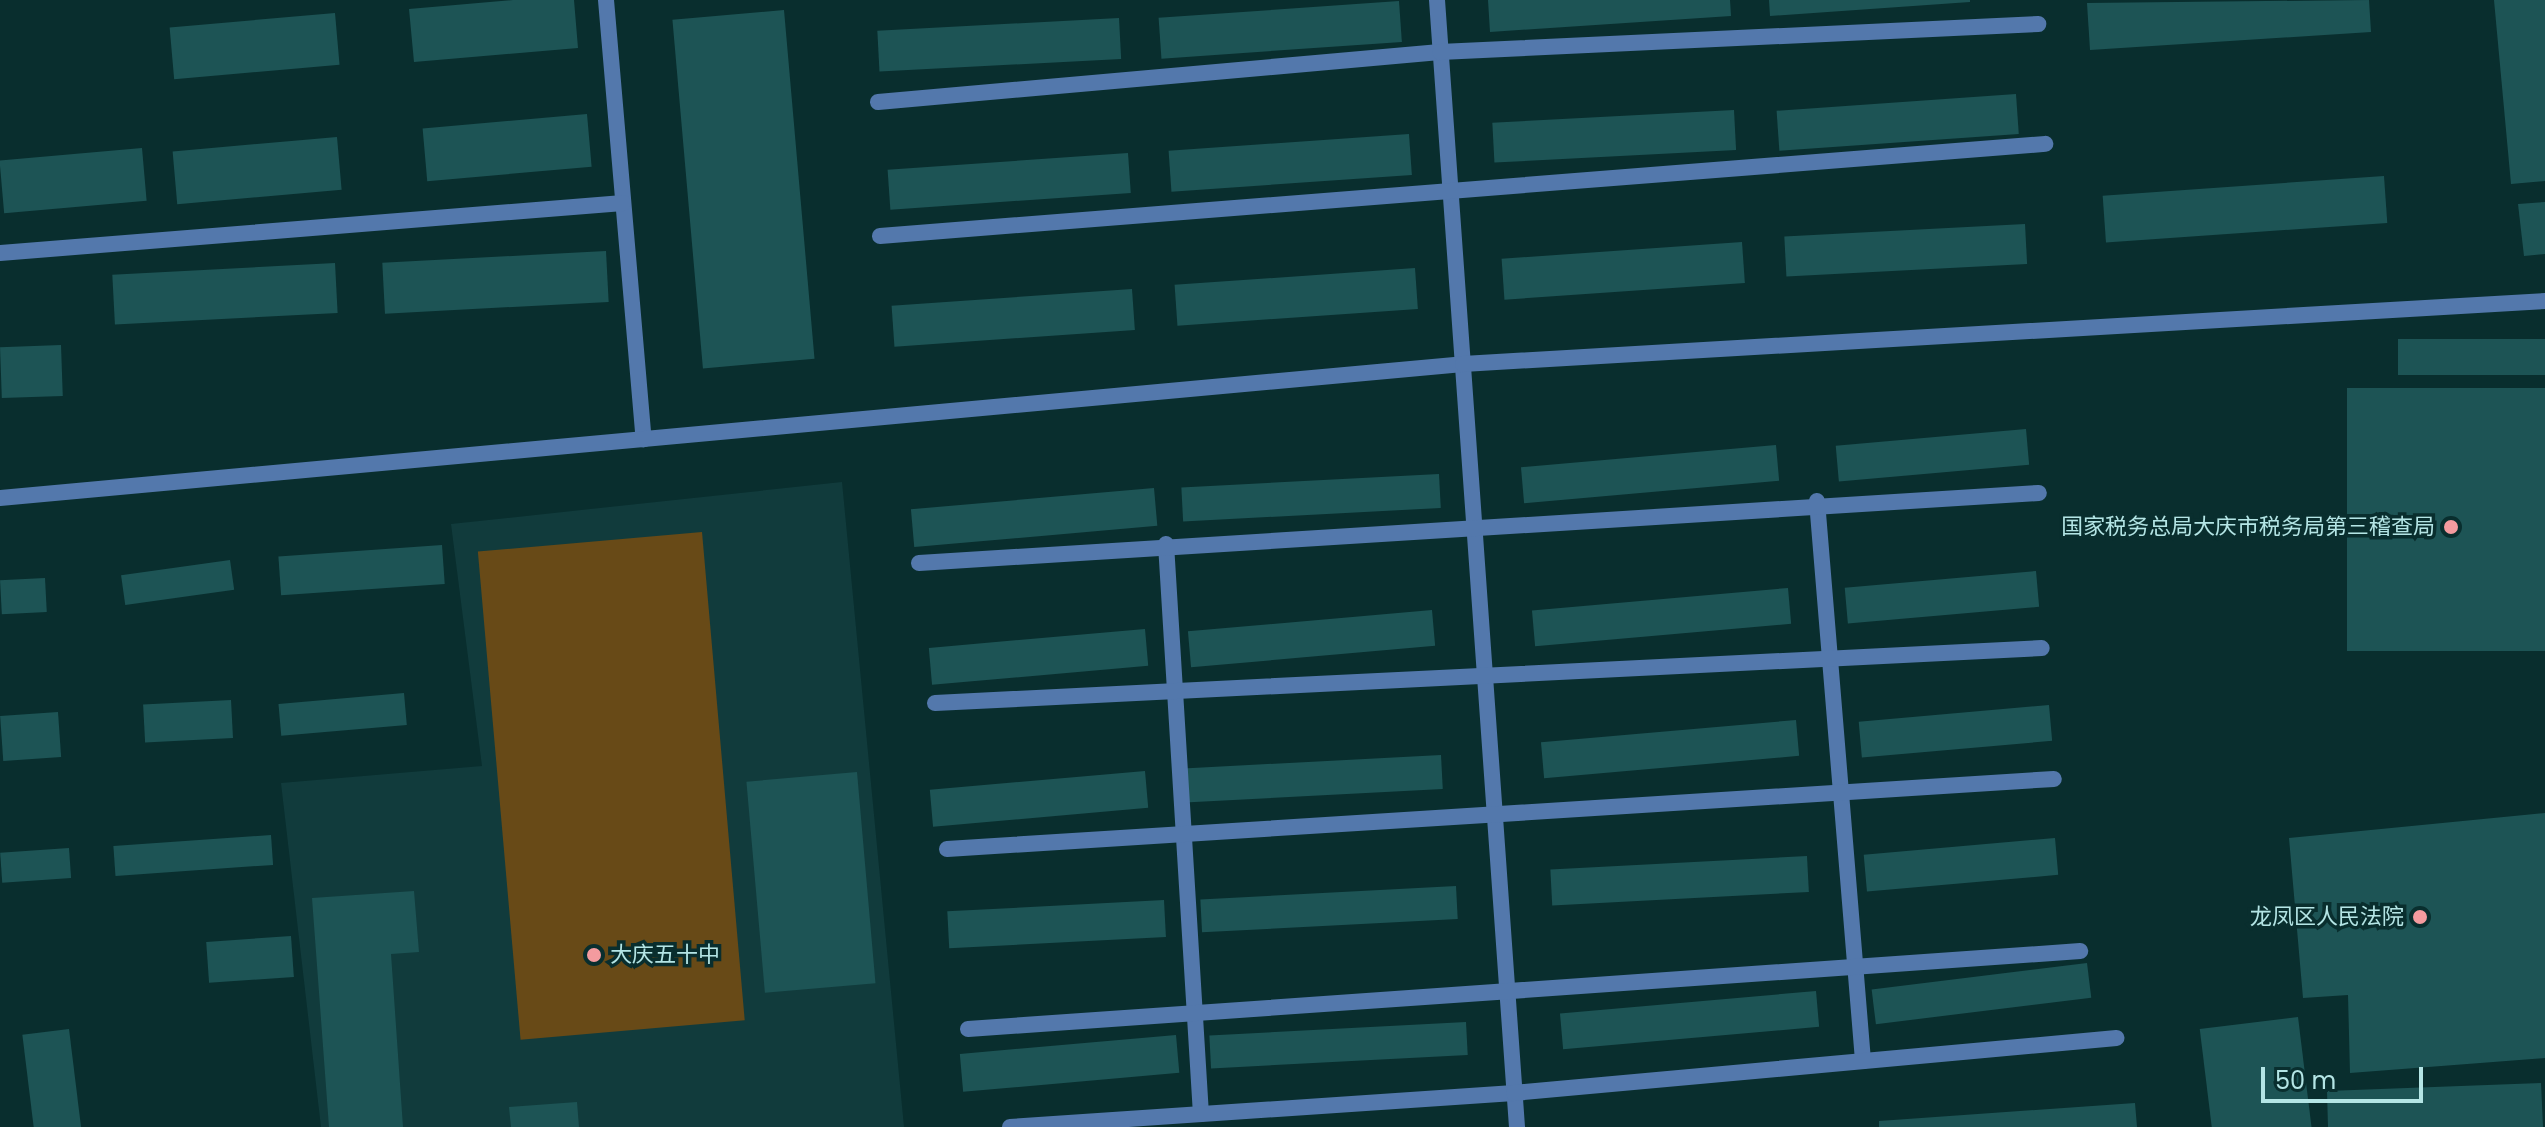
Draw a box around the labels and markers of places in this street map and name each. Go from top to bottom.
place label: 国家税务总局大庆市税务局第三稽查局 [2061,514,2435,540]
marker: 国家税务总局大庆市税务局第三稽查局 [2442,518,2460,536]
place label: 龙凤区人民法院 [2250,904,2404,930]
marker: 龙凤区人民法院 [2411,908,2429,926]
place label: 大庆五十中 [610,942,720,968]
marker: 大庆五十中 [585,946,603,964]

